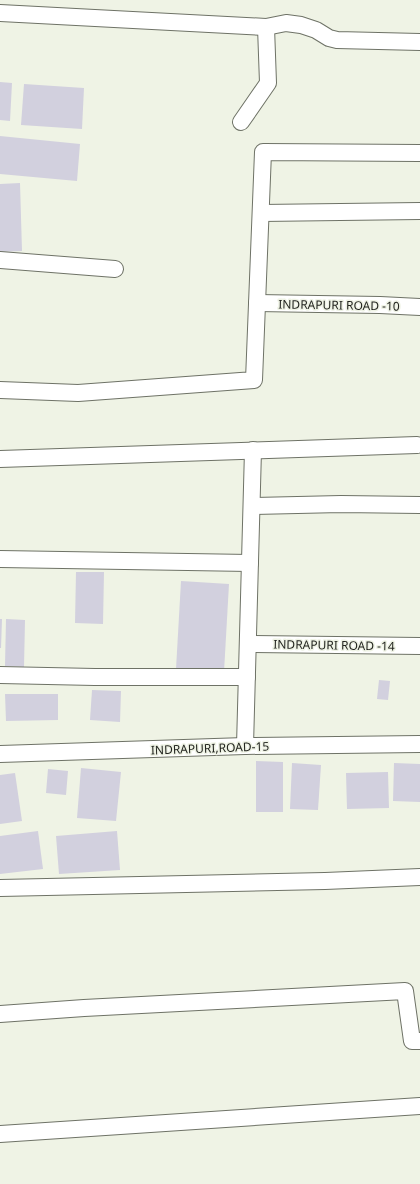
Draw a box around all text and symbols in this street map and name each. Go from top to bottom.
street label: INDRAPURI ROAD -10 [278,295,400,315]
street label: INDRAPURI ROAD -14 [273,635,395,655]
street label: INDRAPURI,ROAD-15 [150,737,270,759]

